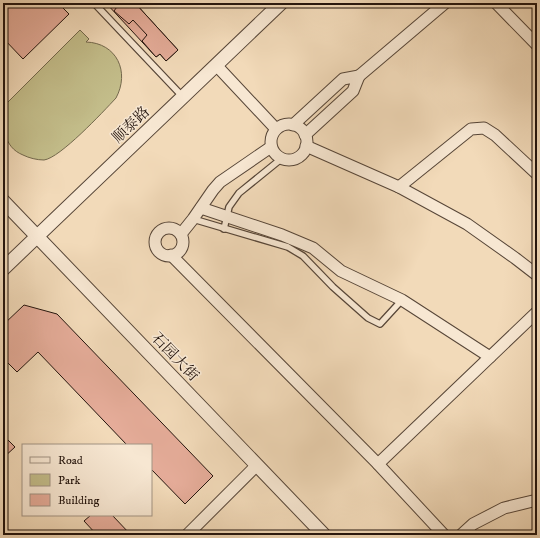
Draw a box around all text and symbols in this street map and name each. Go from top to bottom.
street label: 顺泰路 [108,103,154,147]
street label: 石园大街 [147,329,203,385]
legend [22,444,152,516]
text: Road [58,453,83,468]
text: Park [58,473,80,488]
text: Building [58,493,99,508]

